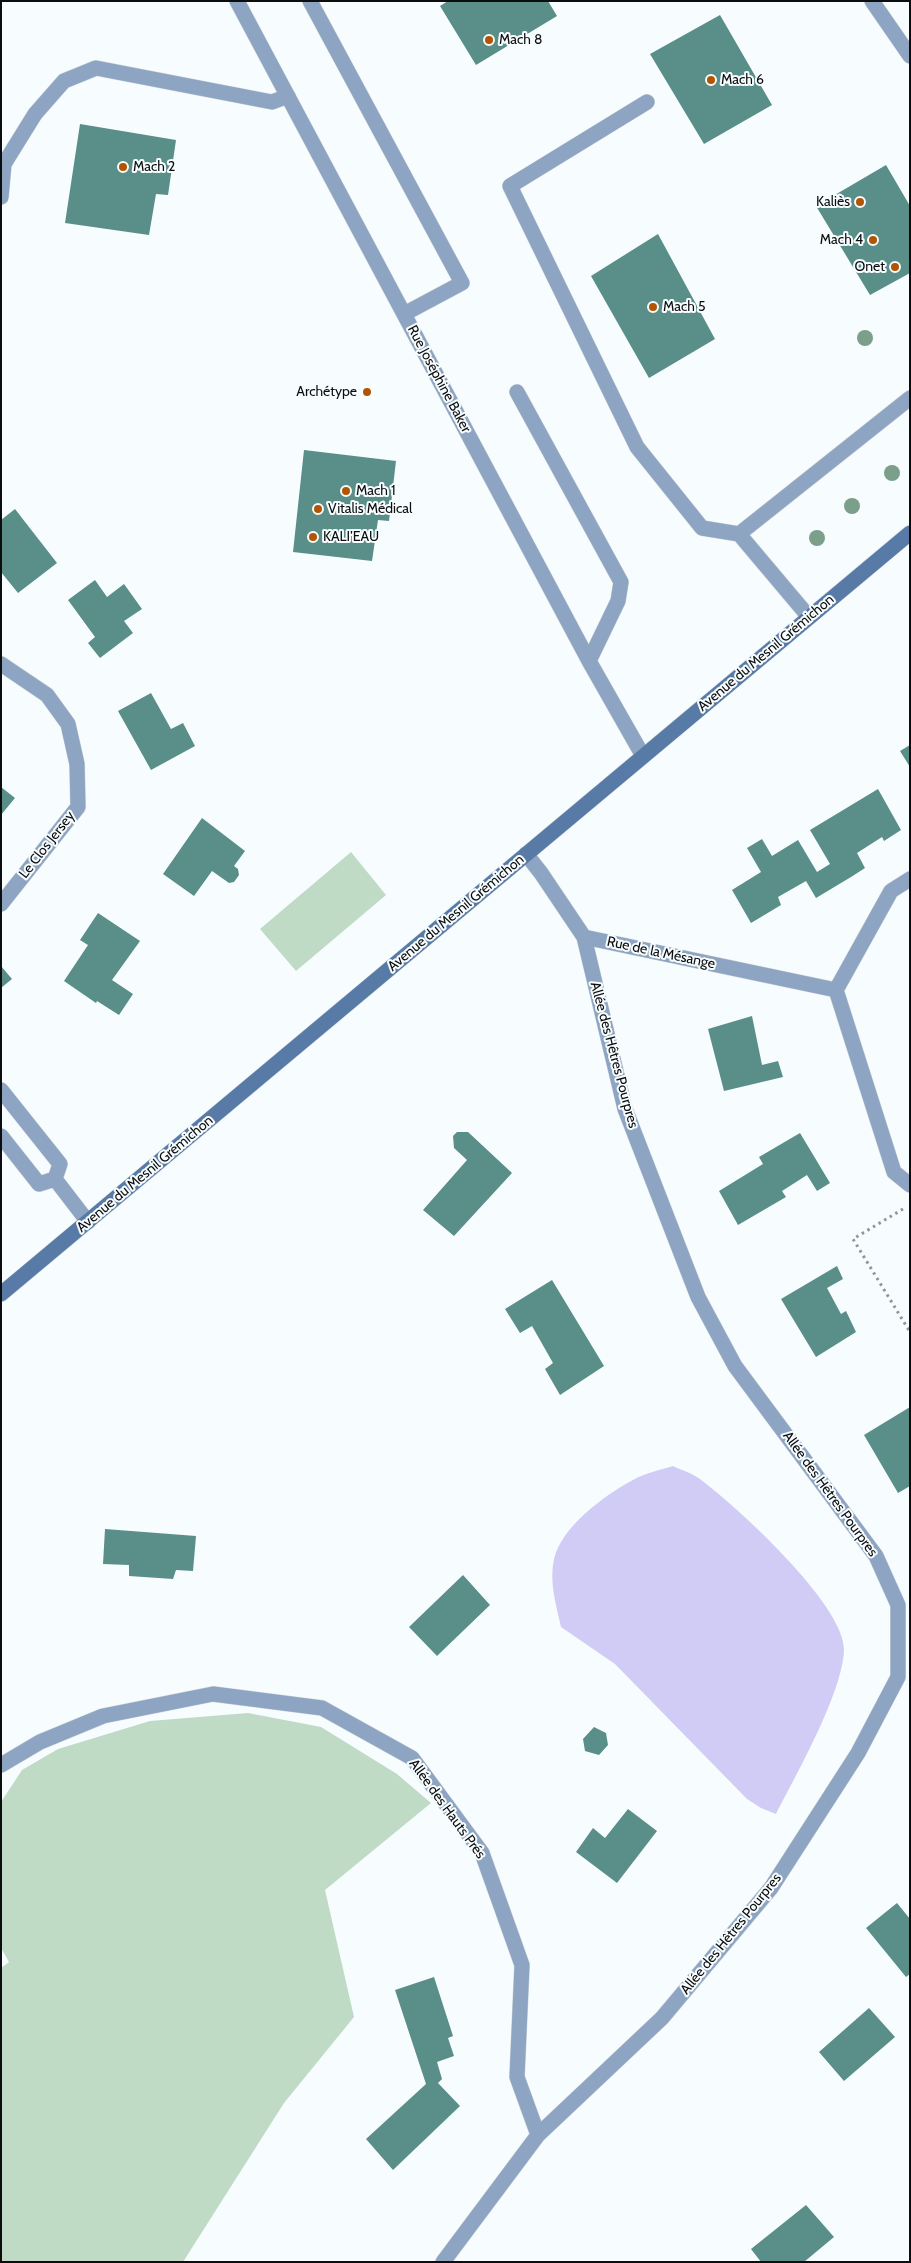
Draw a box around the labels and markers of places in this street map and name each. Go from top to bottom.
place label: Mach 8 [499,32,543,48]
marker: Mach 8 [483,34,495,46]
place label: Mach 6 [721,72,764,88]
marker: Mach 6 [705,74,717,86]
place label: Mach 2 [133,159,175,175]
marker: Mach 2 [117,161,129,173]
place label: Kaliès [816,194,850,210]
marker: Kaliès [854,196,866,208]
place label: Mach 4 [820,232,863,248]
marker: Mach 4 [867,234,879,246]
place label: Onet [855,259,885,275]
marker: Onet [889,261,901,273]
place label: Mach 5 [663,299,706,315]
marker: Mach 5 [647,301,659,313]
place label: Archétype [296,384,357,400]
marker: Archétype [361,386,373,398]
place label: Mach 1 [356,483,396,499]
marker: Mach 1 [340,485,352,497]
place label: Vitalis Médical [328,501,412,517]
marker: Vitalis Médical [312,503,324,515]
place label: KALI’EAU [323,529,379,545]
marker: KALI’EAU [307,531,319,543]

